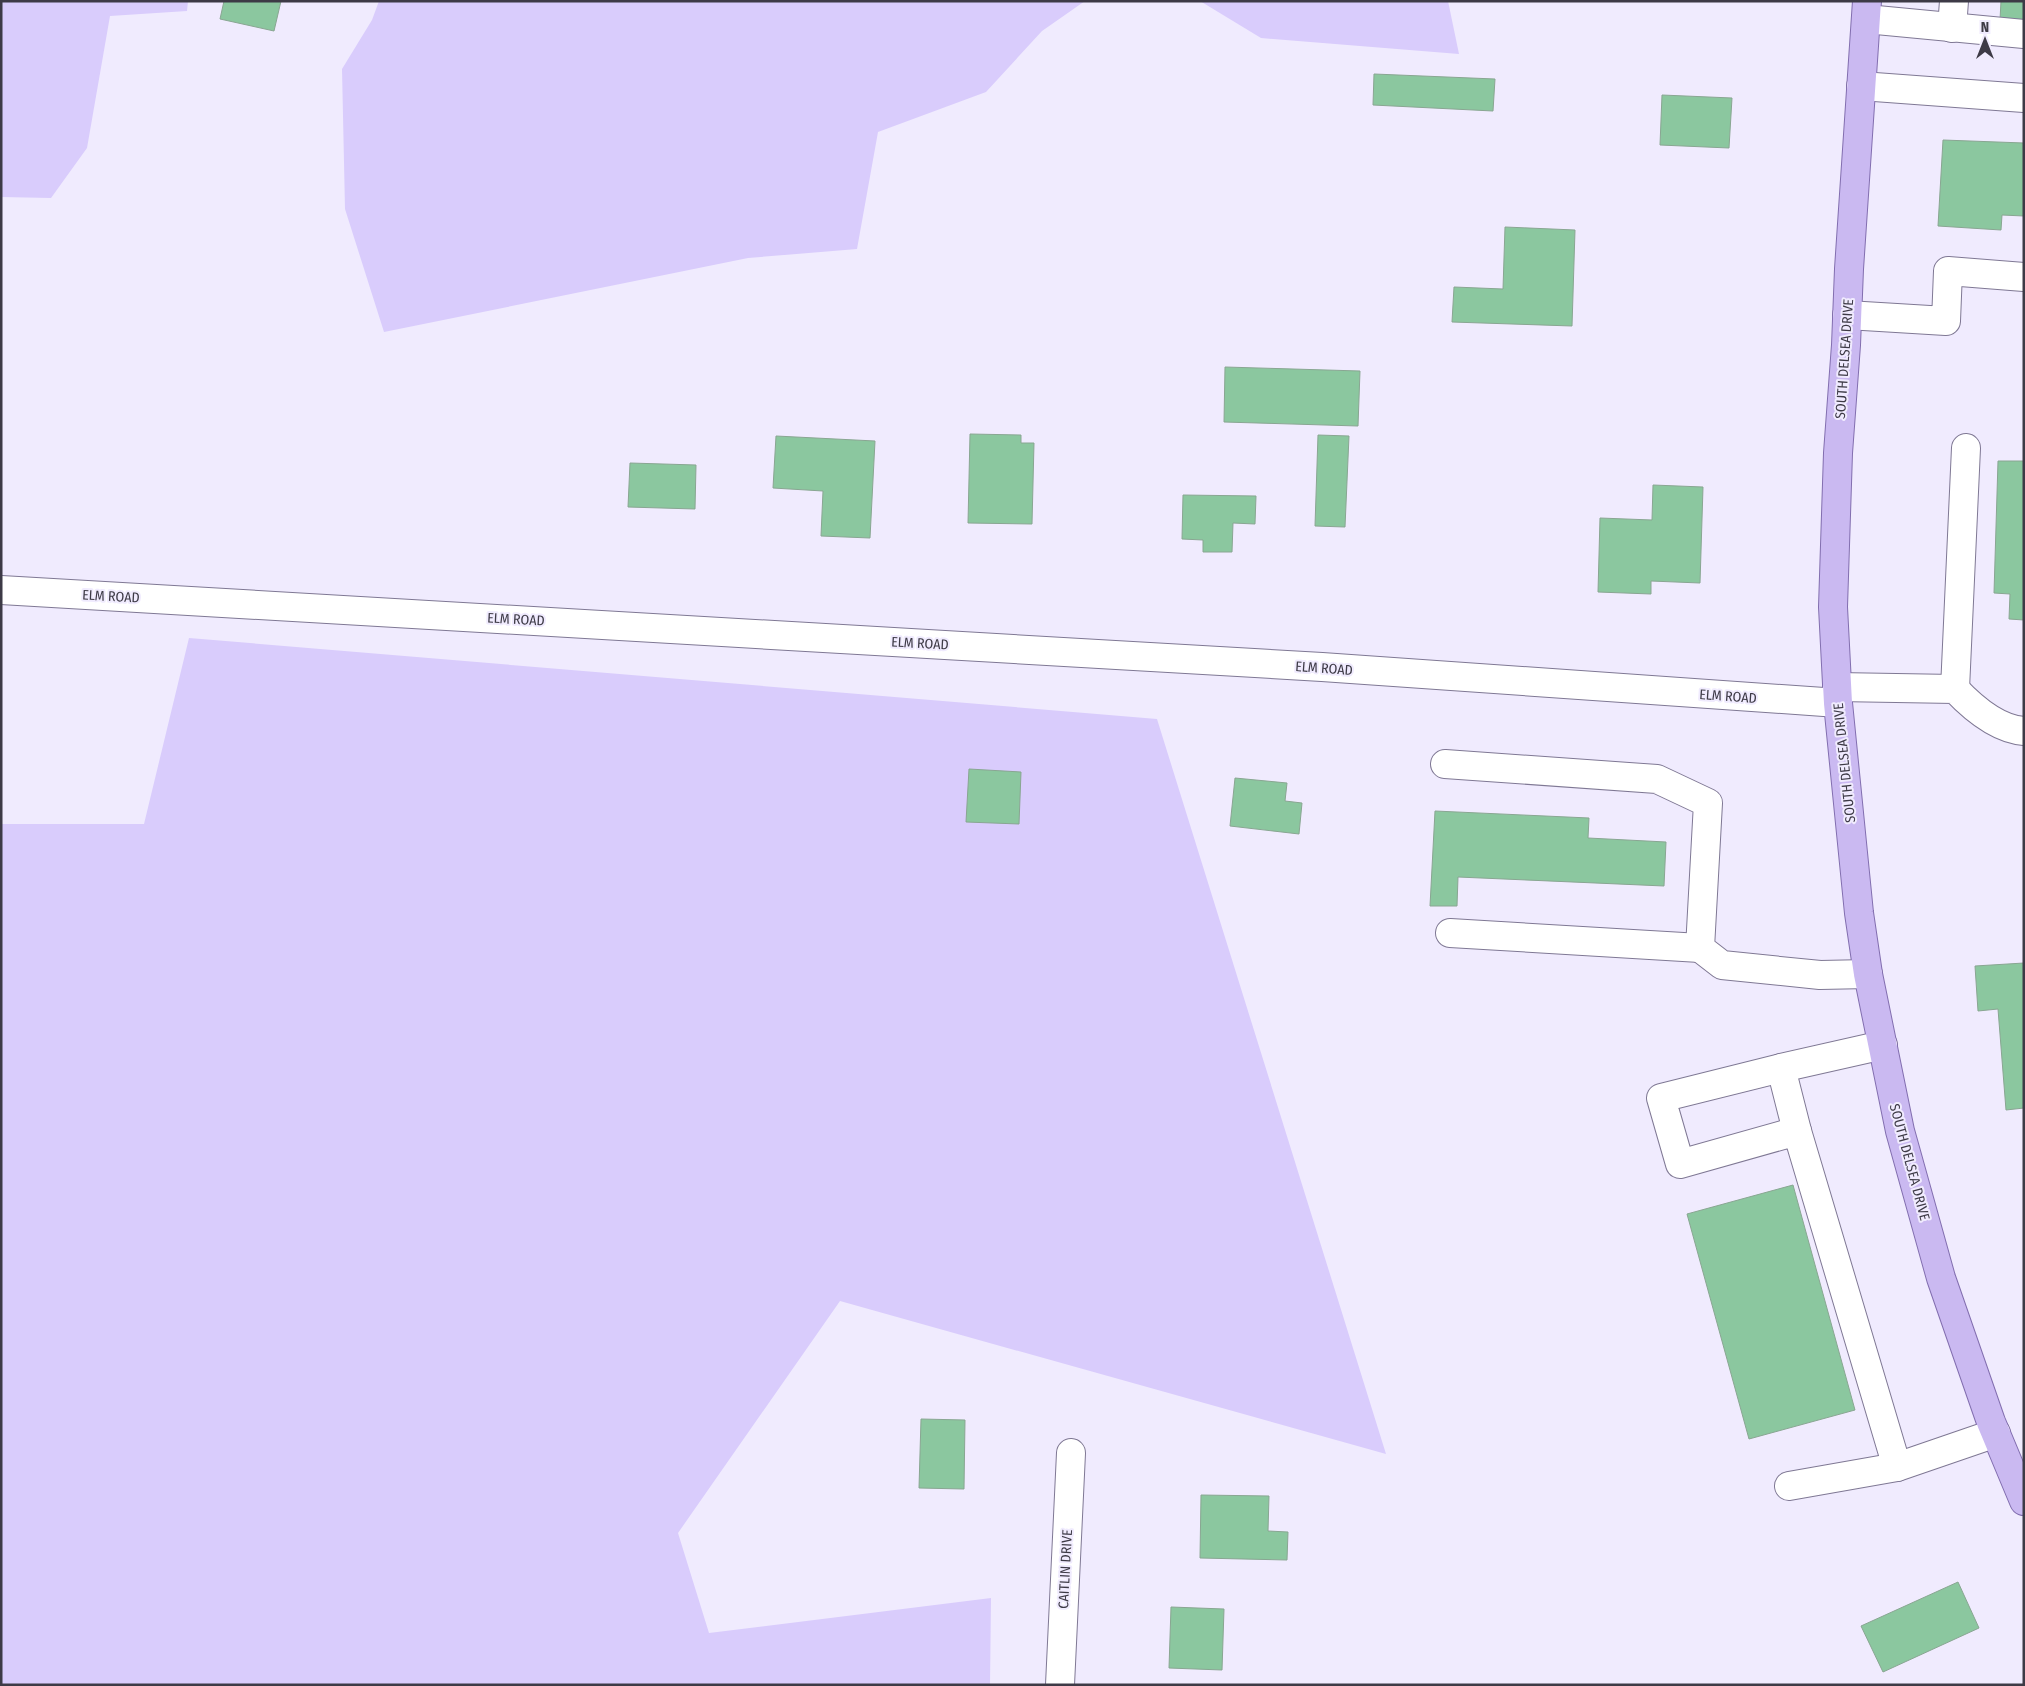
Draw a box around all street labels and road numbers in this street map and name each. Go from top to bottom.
street label: SOUTH DELSEA DRIVE [1832,298,1857,420]
street label: ELM ROAD [82,587,140,606]
street label: ELM ROAD [487,610,545,629]
street label: ELM ROAD [891,634,949,653]
street label: ELM ROAD [1295,658,1353,679]
street label: ELM ROAD [1699,686,1757,707]
street label: SOUTH DELSEA DRIVE [1830,702,1859,824]
street label: SOUTH DELSEA DRIVE [1886,1102,1933,1223]
street label: CAITLIN DRIVE [1055,1529,1076,1609]

